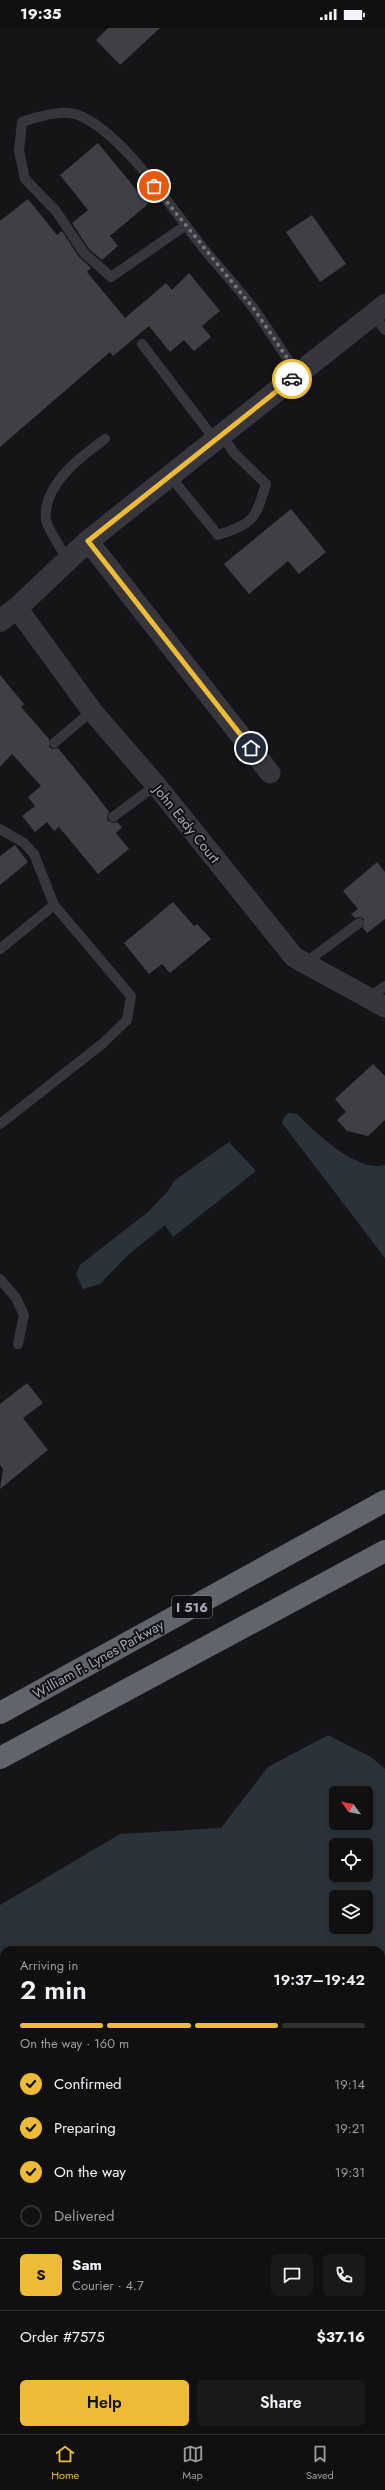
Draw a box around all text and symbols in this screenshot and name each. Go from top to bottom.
text: 19:35 [20,3,62,25]
pin [137,169,171,203]
icon: bag [143,175,165,197]
courier [272,359,312,399]
icon: car [281,368,303,390]
pin [234,731,268,765]
icon: home [240,737,262,759]
street label: John Eady Court [148,779,225,868]
road number: I 516 [172,1596,212,1618]
street label: William F. Lynes Parkway [29,1614,168,1704]
north arrow [329,1786,373,1830]
map controls [329,1786,373,1934]
button: locate [329,1838,373,1882]
button: layers [329,1890,373,1934]
text: Arriving in [20,1956,78,1975]
text: 19:37–19:42 [273,1969,365,1991]
text: 2 min [20,1971,87,2009]
text: On the way · 160 m [20,2034,129,2053]
icon: check [20,2073,42,2095]
text: Confirmed [54,2073,122,2095]
text: 19:14 [334,2075,365,2094]
icon: check [20,2117,42,2139]
text: Preparing [54,2117,116,2139]
text: 19:21 [335,2119,365,2138]
icon: check [20,2161,42,2183]
text: On the way [54,2161,126,2183]
text: 19:31 [335,2163,365,2182]
text: Delivered [54,2205,115,2227]
text: Sam [72,2254,102,2276]
button: chat [271,2254,313,2296]
button: phone [323,2254,365,2296]
text: S [36,2264,46,2286]
text: Courier · 4.7 [72,2276,144,2295]
text: Order #7575 [20,2326,105,2348]
text: $37.16 [317,2326,365,2348]
button: Help [20,2380,189,2426]
button: Share [197,2380,365,2426]
tab: Home [51,2443,79,2483]
tab: Map [182,2443,204,2483]
tab: Saved [306,2443,334,2483]

